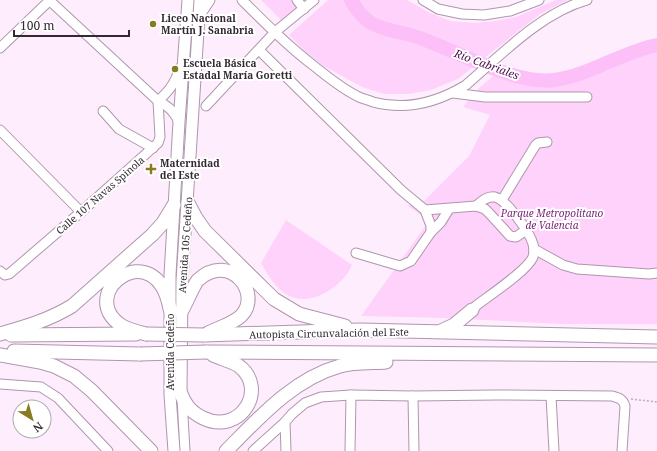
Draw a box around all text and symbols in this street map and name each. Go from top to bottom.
place label: Liceo Nacional Martín J. Sanabria [161,11,254,37]
scale bar [14,12,129,38]
text: 100 m [20,17,55,34]
marker: Liceo Nacional Martín J. Sanabria [148,19,158,29]
water label: Río Cabriales [452,45,522,83]
place label: Escuela Básica Estadal María Goretti [183,56,293,82]
marker: Escuela Básica Estadal María Goretti [170,64,180,74]
street label: Calle 107 Navas Spinola [53,152,147,237]
place label: Maternidad del Este [160,156,220,182]
marker: Maternidad del Este [145,163,157,175]
street label: Avenida 105 Cedeño [175,196,195,293]
park label: Parque Metropolitano de Valencia [500,206,604,232]
street label: Avenida Cedeño [163,313,177,390]
street label: Autopista Circunvalación del Este [249,325,409,341]
north arrow [12,399,52,439]
text: N [30,419,46,436]

